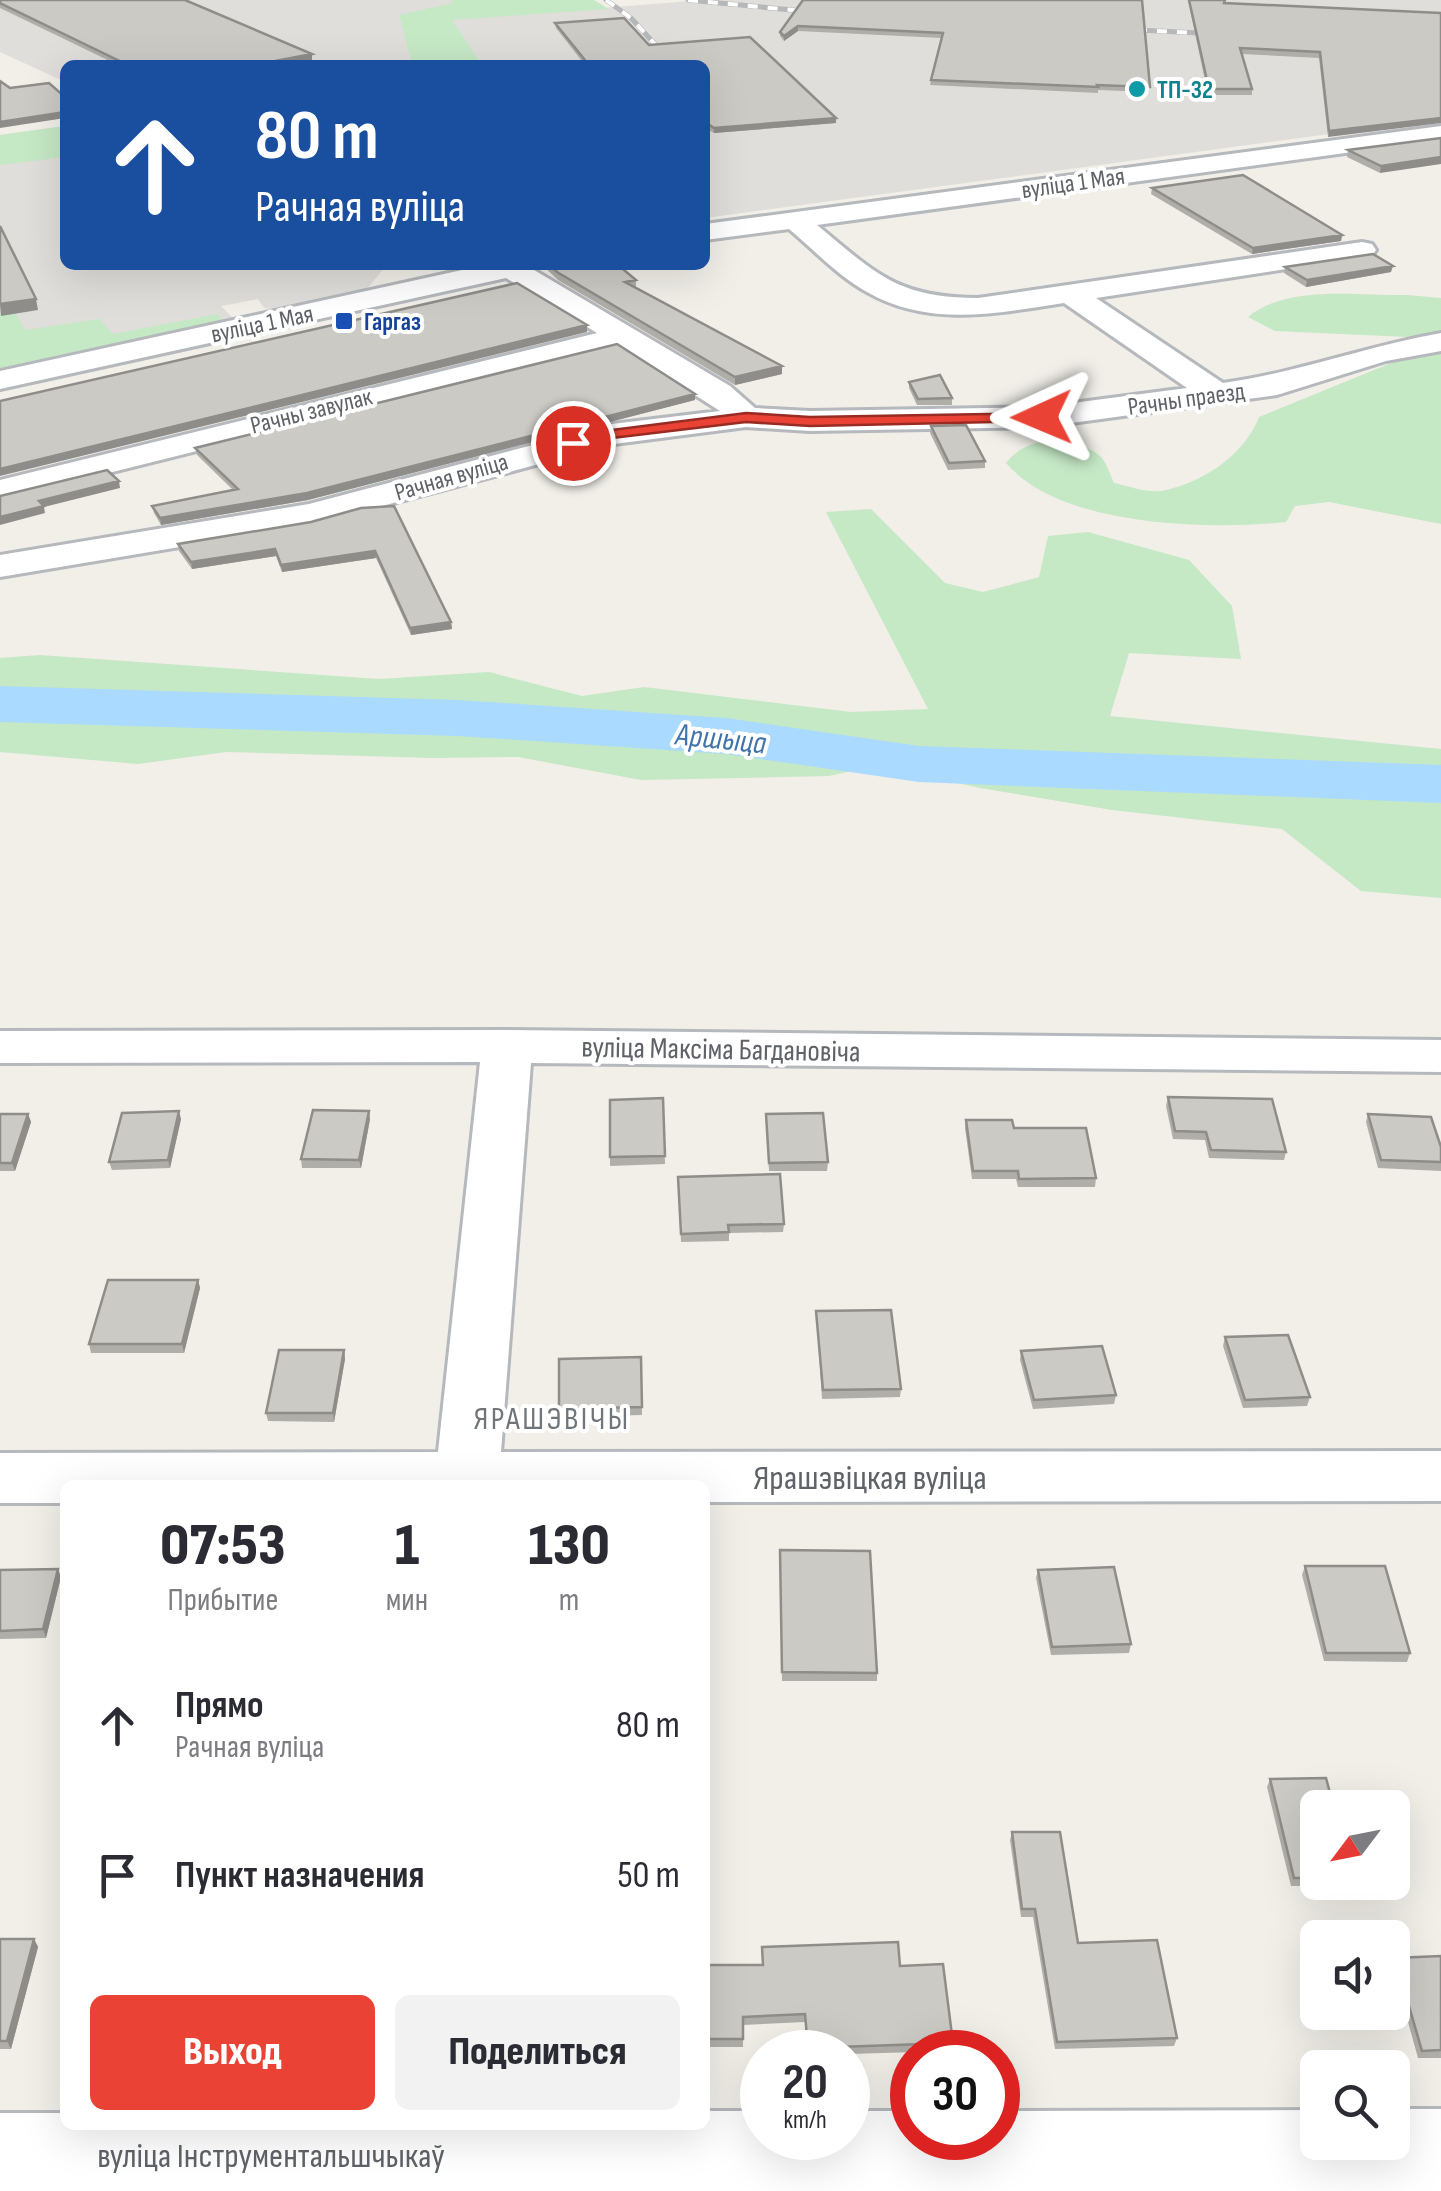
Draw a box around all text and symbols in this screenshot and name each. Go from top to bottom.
place label: ТП-32 [1157,75,1213,106]
marker: ТП-32 [1126,78,1148,100]
text: 80 m [255,95,379,179]
icon: ahead [90,100,220,230]
street label: вуліца 1 Мая [1020,161,1127,206]
text: Рачная вуліца [255,180,465,235]
street label: вуліца 1 Мая [208,299,316,350]
place label: Гаргаз [364,307,421,338]
marker: Гаргаз [333,310,355,332]
position arrow [990,365,1094,469]
street label: Рачны праезд [1126,376,1247,423]
street label: Рачны завулак [247,381,376,442]
pin [531,401,616,486]
icon: arrive [546,416,601,471]
street label: Рачная вуліца [391,446,512,508]
water label: Аршыца [672,715,768,764]
street label: вуліца Максіма Багдановіча [581,1030,861,1070]
district label: ЯРАШЭВІЧЫ [473,1400,631,1439]
street label: Ярашэвіцкая вуліца [753,1457,987,1500]
text: 07:53 [160,1510,286,1582]
text: 1 [395,1510,419,1582]
text: 130 [528,1510,610,1582]
text: Прибытие [167,1581,278,1620]
text: мин [386,1581,428,1620]
text: m [559,1581,579,1620]
text: Прямо [175,1683,264,1728]
icon: ahead [90,1698,145,1753]
text: 80 m [616,1703,680,1748]
text: Рачная вуліца [175,1728,324,1767]
north arrow [1300,1790,1410,1900]
map controls [1300,1790,1410,2160]
icon: arrive [90,1848,145,1903]
text: Пункт назначения [175,1853,424,1898]
text: 50 m [617,1853,680,1898]
button: sound [1300,1920,1410,2030]
button: Выход [90,1995,375,2110]
button: Поделиться [395,1995,680,2110]
speed limit sign: 30 [890,2030,1020,2160]
button: search [1300,2050,1410,2160]
text: 20 [782,2053,828,2113]
text: km/h [783,2105,827,2136]
street label: вуліца Інструментальшчыкаў [97,2135,445,2178]

